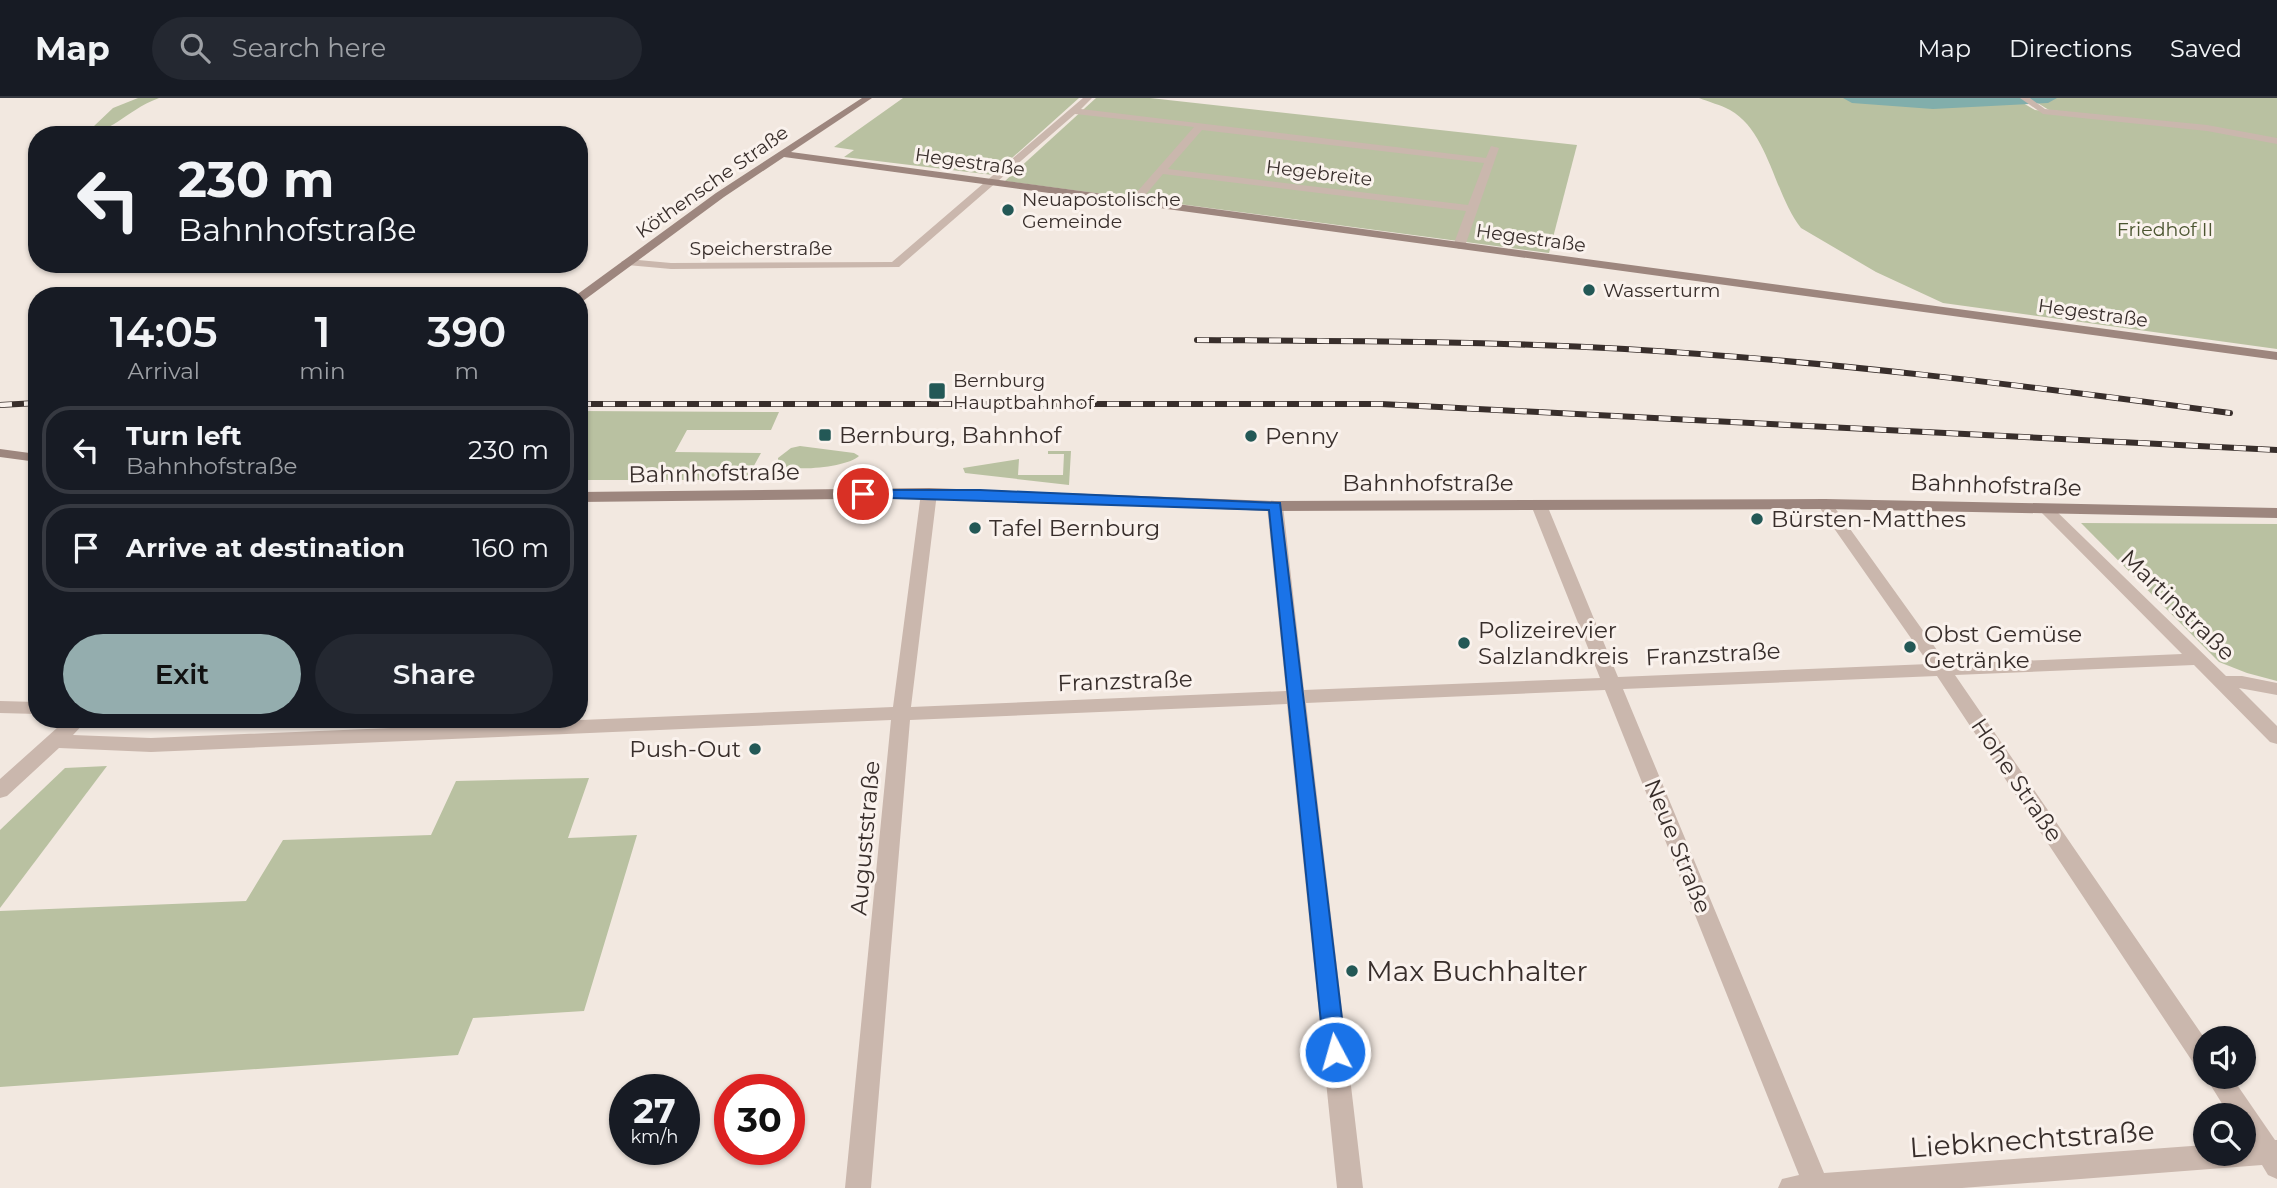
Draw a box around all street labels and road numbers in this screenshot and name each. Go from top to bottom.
street label: Köthensche Straße [631,121,793,243]
street label: Hegestraße [914,143,1026,181]
street label: Hegebreite [1265,155,1373,191]
street label: Hegestraße [1475,219,1587,257]
street label: Speicherstraße [690,237,832,260]
street label: Hegestraße [2037,294,2149,332]
street label: Bahnhofstraße [628,458,800,488]
street label: Bahnhofstraße [1910,468,2082,502]
street label: Bahnhofstraße [1342,469,1514,497]
street label: Martinstraße [2115,544,2241,666]
street label: Franzstraße [1645,636,1781,672]
street label: Franzstraße [1057,665,1193,697]
street label: Hohe Straße [1965,713,2069,847]
street label: Auguststraße [844,759,886,917]
street label: Neue Straße [1638,775,1718,917]
street label: Liebknechtstraße [1908,1113,2156,1165]

